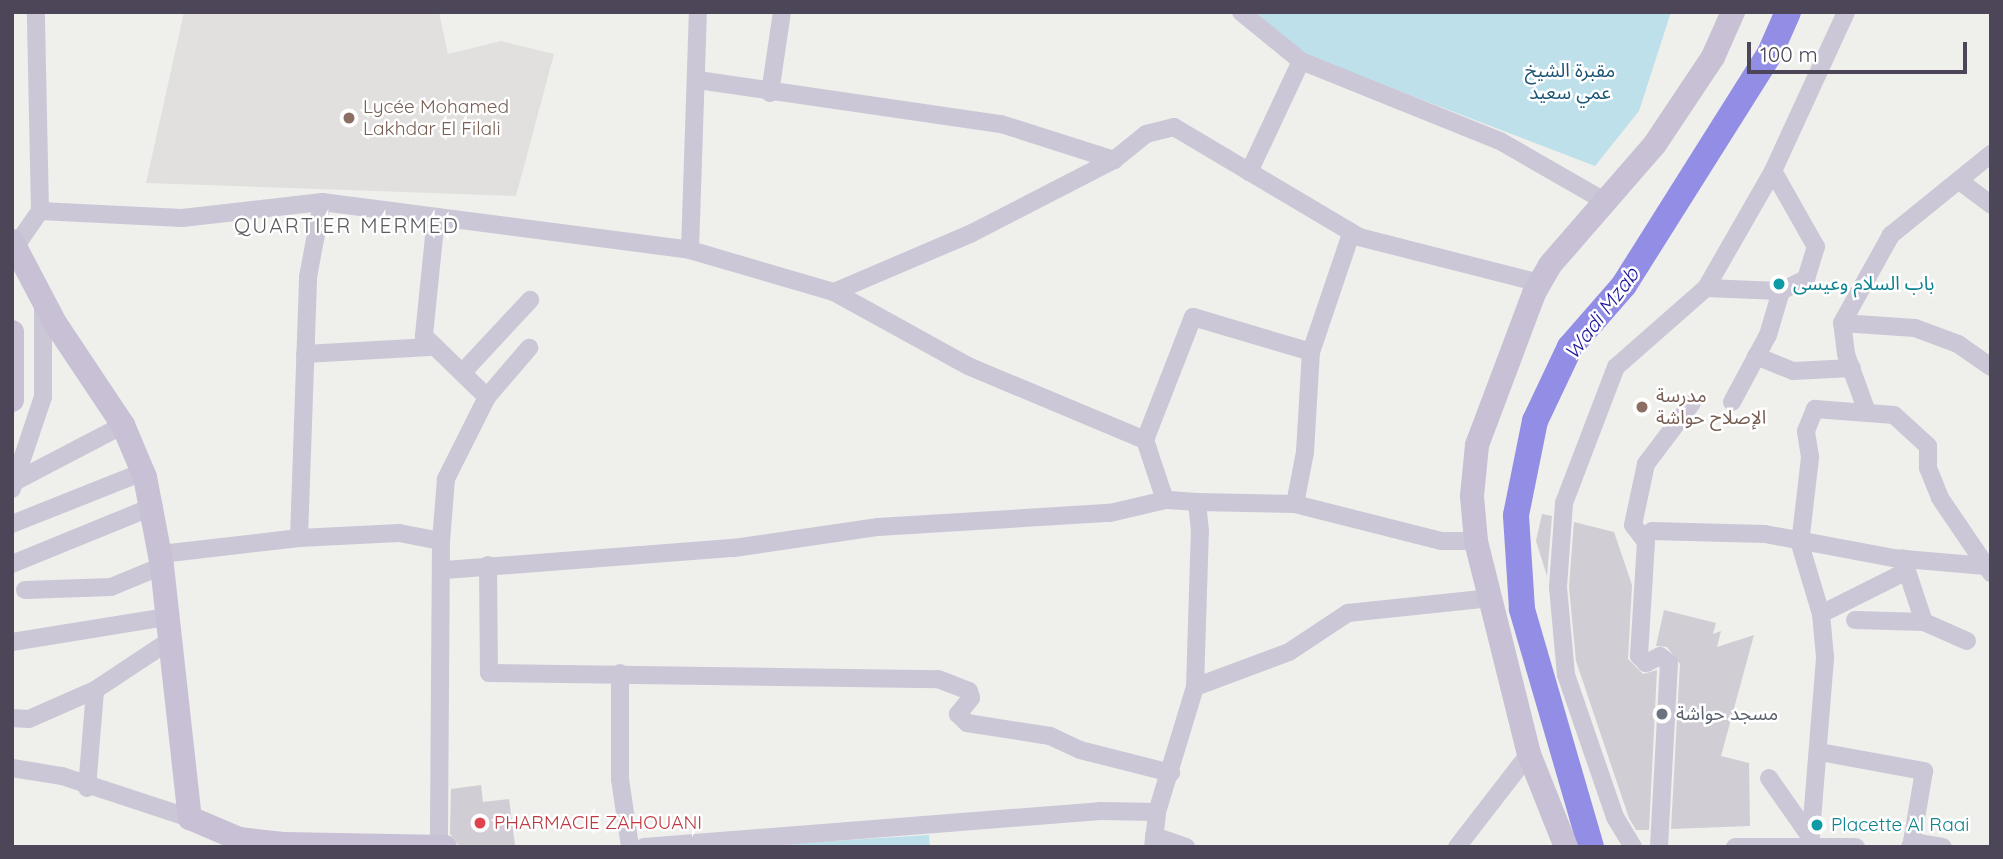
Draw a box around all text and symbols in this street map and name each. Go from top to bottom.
scale bar [1751,28,1972,72]
text: 100 m [1760,41,1818,67]
park label: مقبرة الشيخ عمي سعيد [1525,60,1615,104]
place label: Lycée Mohamed Lakhdar El Filali [363,96,509,140]
marker: Lycée Mohamed Lakhdar El Filali [341,110,357,126]
district label: QUARTIER MERMED [236,212,458,238]
water label: Wadi Mzab [1558,262,1644,364]
place label: باب السلام وعيسى [1793,273,1934,295]
marker: باب السلام وعيسى [1771,276,1787,292]
place label: مدرسة الإصلاح حواشة [1656,385,1766,429]
marker: مدرسة الإصلاح حواشة [1634,399,1650,415]
place label: مسجد حواشة [1676,703,1778,725]
marker: مسجد حواشة [1654,706,1670,722]
place label: PHARMACIE ZAHOUANI [494,812,702,834]
place label: Placette Al Raai [1831,814,1969,836]
marker: PHARMACIE ZAHOUANI [472,815,488,831]
marker: Placette Al Raai [1809,817,1825,833]

